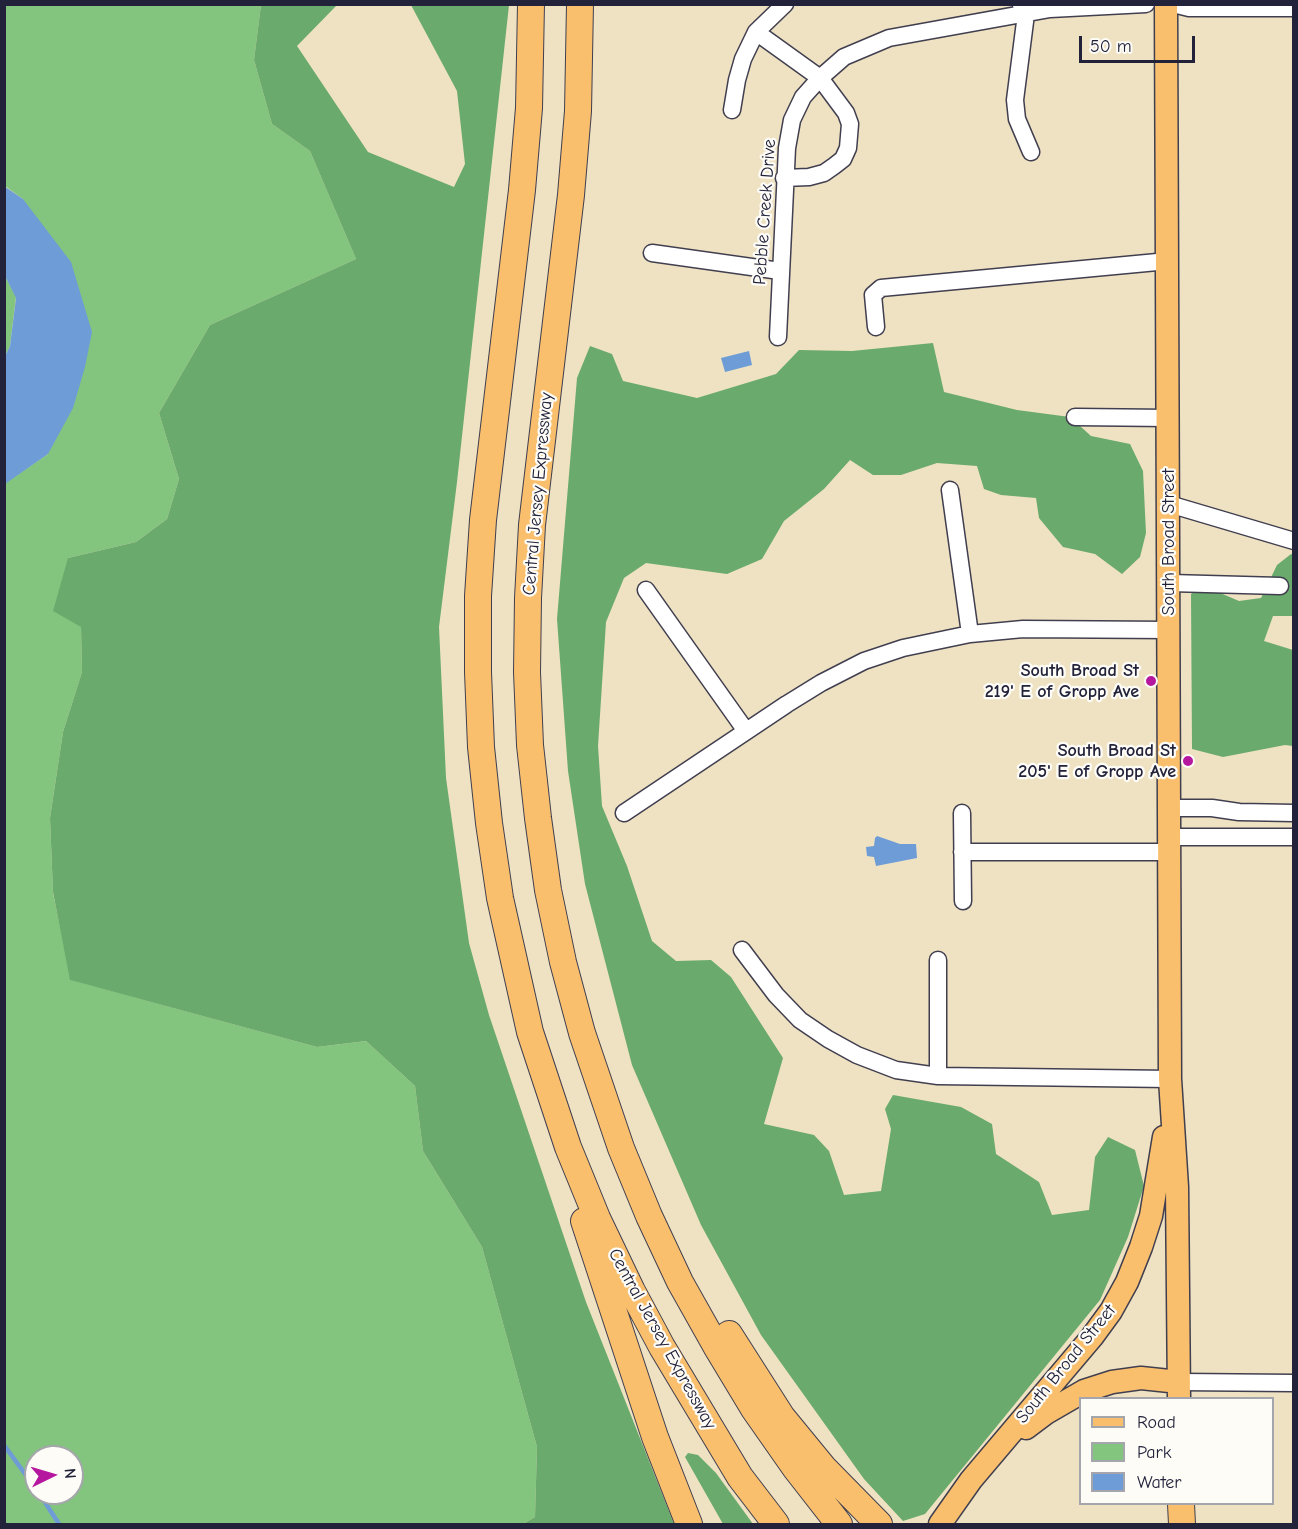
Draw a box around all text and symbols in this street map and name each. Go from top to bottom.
scale bar [1082,24,1198,62]
text: 50 m [1090,36,1132,57]
street label: Pebble Creek Drive [749,138,781,286]
street label: Central Jersey Expressway [518,392,558,596]
street label: South Broad Street [1158,469,1180,615]
place label: South Broad St 219' E of Gropp Ave [985,660,1139,702]
marker: South Broad St 219' E of Gropp Ave [1144,674,1158,688]
place label: South Broad St 205' E of Gropp Ave [1018,740,1176,783]
marker: South Broad St 205' E of Gropp Ave [1181,754,1195,768]
street label: Central Jersey Expressway [603,1245,721,1433]
street label: South Broad Street [1011,1300,1121,1428]
legend [1079,1397,1274,1505]
text: Road [1137,1412,1176,1433]
text: Park [1137,1442,1171,1463]
north arrow [24,1445,84,1505]
text: N [61,1468,79,1480]
text: Water [1137,1472,1181,1493]

